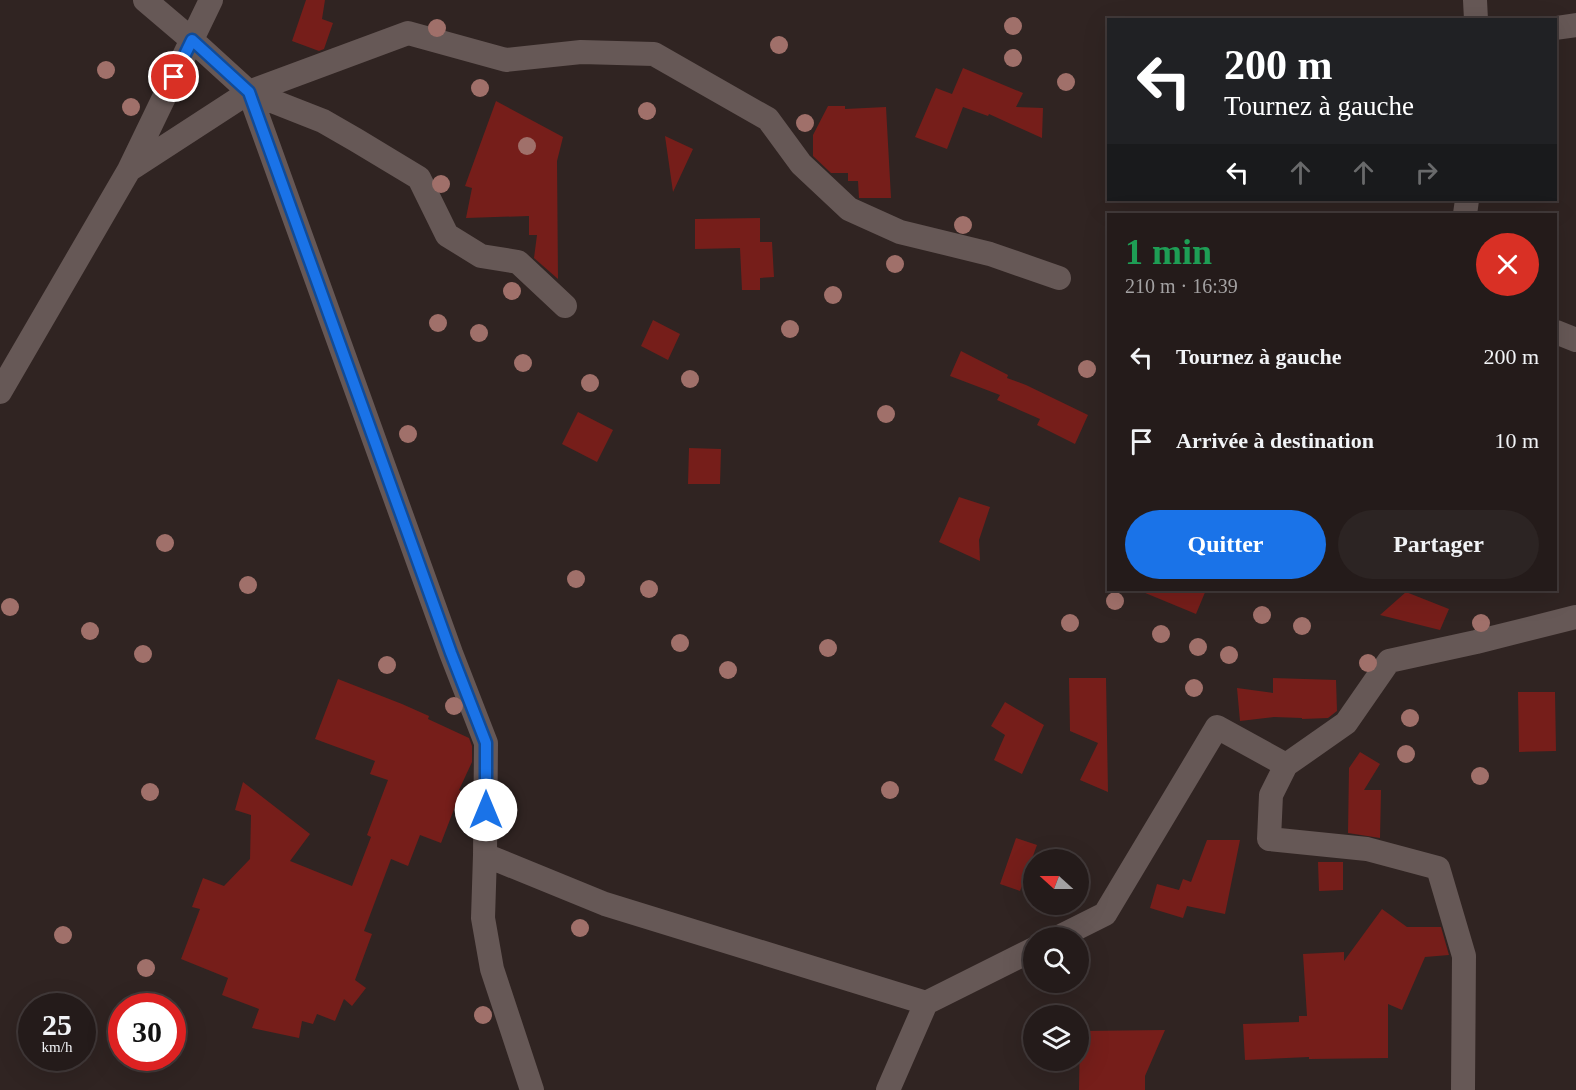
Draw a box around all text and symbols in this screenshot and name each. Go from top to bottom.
icon: left [1125,42,1203,120]
text: 200 m [1224,42,1333,88]
pin [148,51,199,102]
icon: arrive [157,60,190,93]
text: Tournez à gauche [1224,91,1414,121]
icon: left [1221,156,1254,189]
icon: ahead [1284,156,1317,189]
icon: ahead [1347,156,1380,189]
icon: right [1410,156,1443,189]
text: 1 min [1125,232,1212,272]
button: close [1476,233,1539,296]
text: 210 m · 16:39 [1125,275,1238,297]
icon: left [1125,341,1158,374]
text: Tournez à gauche [1176,344,1341,369]
text: 200 m [1483,344,1539,369]
icon: arrive [1125,425,1158,458]
text: Arrivée à destination [1176,428,1374,453]
text: 10 m [1494,428,1539,453]
button: Quitter [1125,510,1326,579]
button: Partager [1338,510,1539,579]
position arrow [454,778,518,842]
north arrow [1023,849,1089,915]
map controls [1023,849,1089,1071]
button: search [1023,927,1089,993]
speed limit sign: 30 [108,993,186,1071]
button: layers [1023,1005,1089,1071]
text: 25 [42,1008,72,1041]
text: km/h [42,1039,72,1055]

